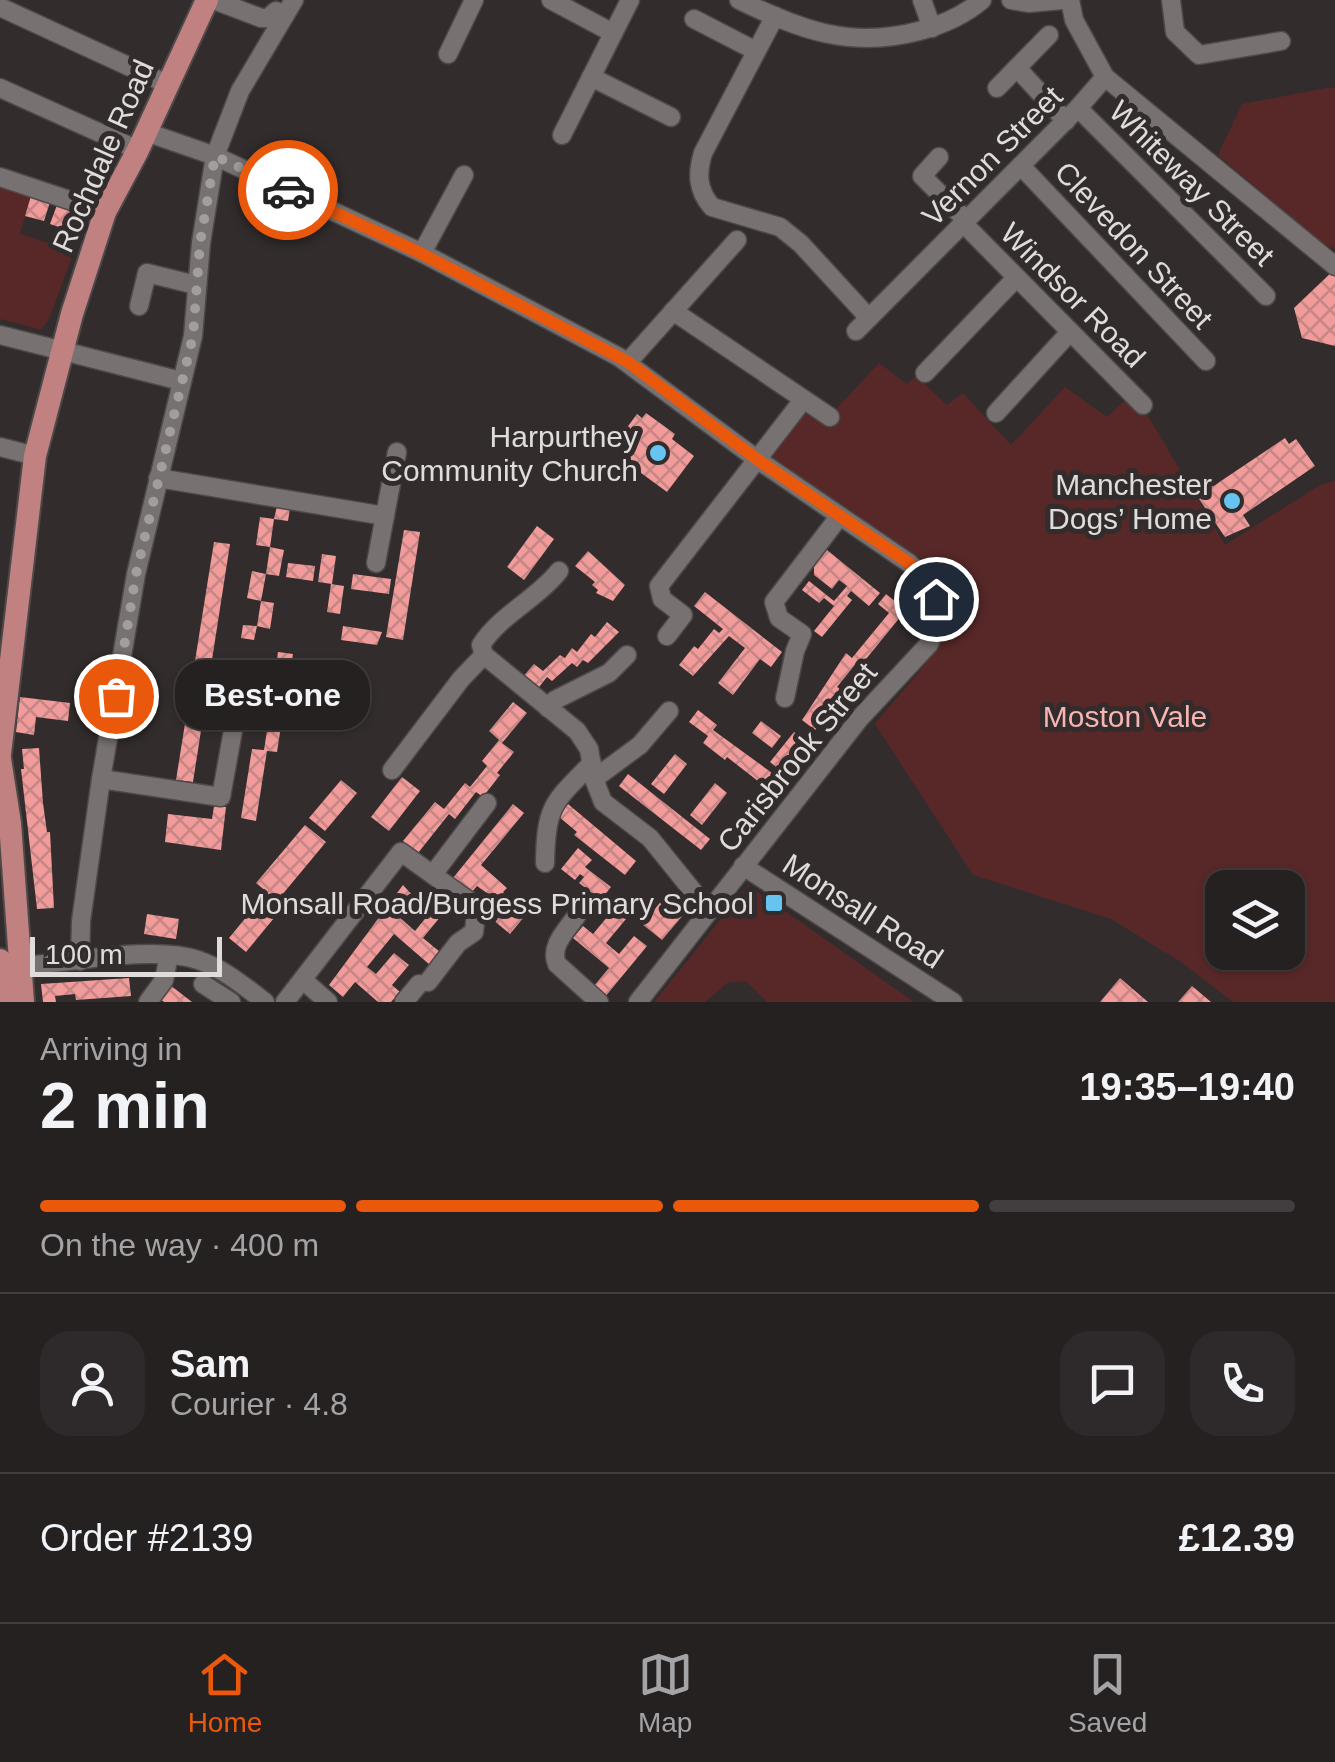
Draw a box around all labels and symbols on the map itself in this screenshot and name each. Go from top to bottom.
street label: Rochdale Road [46,55,160,257]
street label: Vernon Street [915,79,1069,233]
street label: Whiteway Street [1103,94,1281,272]
courier [238,140,338,240]
street label: Clevedon Street [1049,155,1220,335]
street label: Windsor Road [994,216,1152,374]
place label: Harpurthey Community Church [381,420,638,487]
marker: Harpurthey Community Church [647,442,669,464]
place label: Manchester Dogs’ Home [1048,468,1212,535]
marker: Manchester Dogs’ Home [1221,490,1243,512]
pin [894,557,979,642]
pin [74,654,159,739]
street label: Carisbrook Street [711,655,884,858]
callout: Best-one [176,661,371,731]
park label: Moston Vale [1043,700,1207,733]
street label: Monsall Road [777,847,949,975]
place label: Monsall Road/Burgess Primary School [240,887,754,920]
marker: Monsall Road/Burgess Primary School [763,892,785,914]
scale bar [30,932,222,976]

